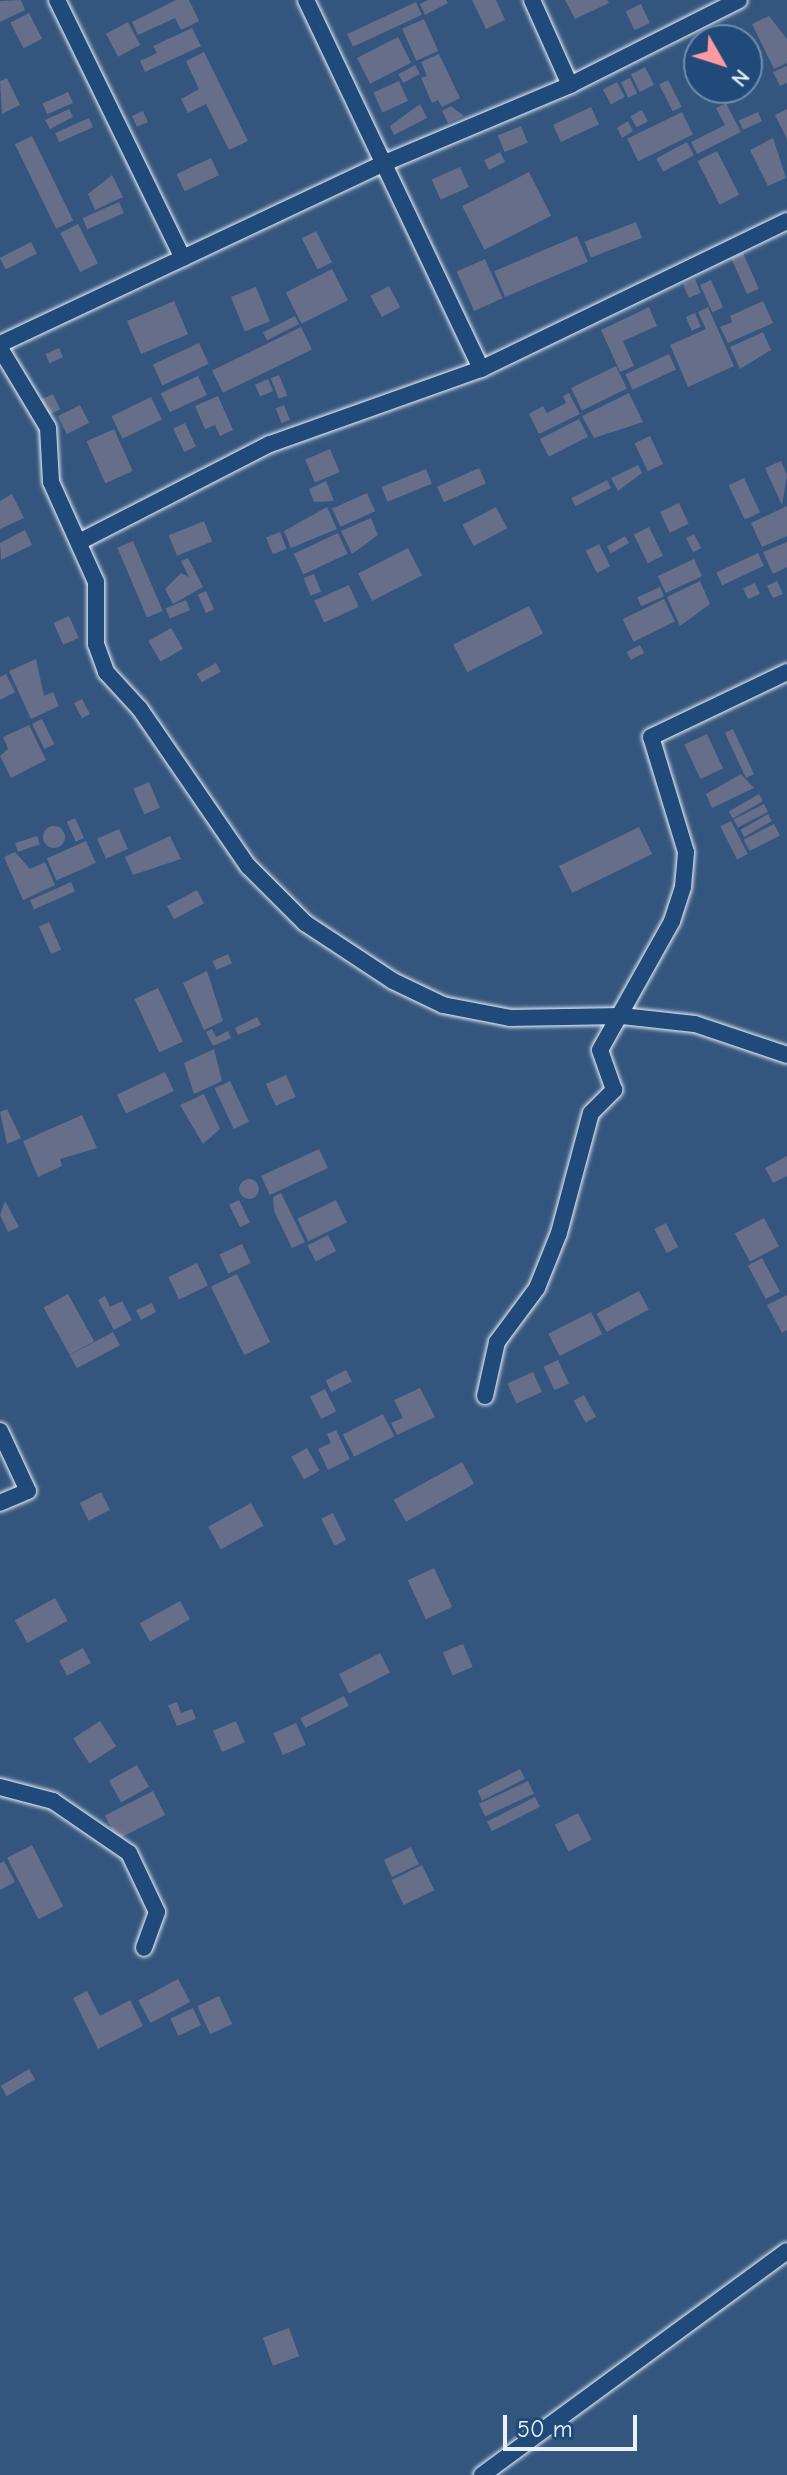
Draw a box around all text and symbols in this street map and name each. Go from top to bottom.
north arrow [683,24,763,104]
text: N [725,64,755,92]
scale bar [507,2399,641,2449]
text: 50 m [517,2415,573,2443]

